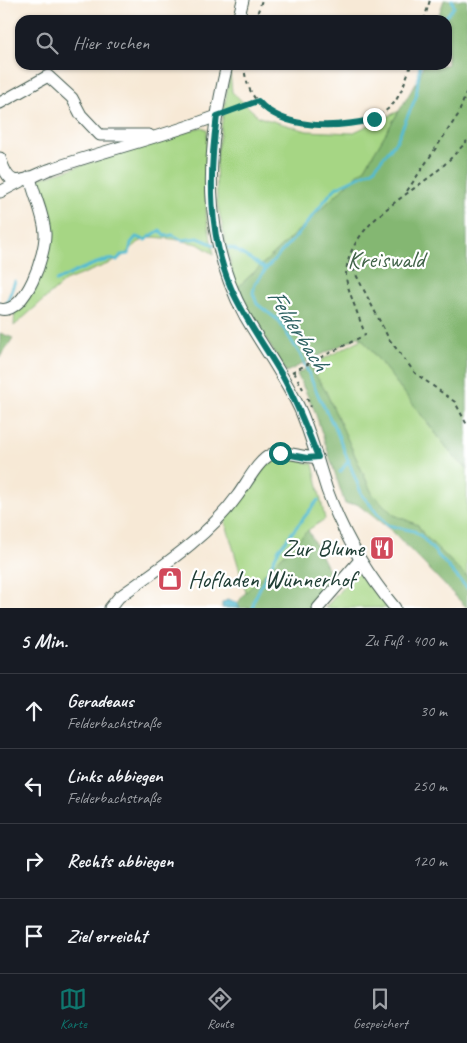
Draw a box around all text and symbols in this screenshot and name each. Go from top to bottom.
search box [15,15,452,70]
icon: search [33,29,61,57]
text: Hier suchen [73,31,149,55]
route end [363,108,386,131]
park label: Kreiswald [348,244,428,274]
water label: Felderbach [260,282,337,378]
route start [269,442,292,465]
place label: Zur Blume [282,533,366,563]
restaurant icon: Zur Blume [369,535,395,561]
place label: Hofladen Wünnerhof [188,564,360,594]
shop icon: Hofladen Wünnerhof [157,566,183,592]
text: 5 Min. [20,628,68,654]
text: Zu Fuß · 400 m [364,631,447,651]
text: Geradeaus [67,689,134,713]
icon: ahead [20,697,48,725]
text: 30 m [420,701,447,721]
text: Felderbachstraße [67,713,161,733]
text: Links abbiegen [67,764,163,788]
icon: left [20,772,48,800]
text: 250 m [413,776,447,796]
text: Felderbachstraße [67,788,161,808]
icon: right [20,847,48,875]
text: Rechts abbiegen [67,849,173,873]
text: 120 m [413,851,447,871]
icon: arrive [20,922,48,950]
text: Ziel erreicht [67,924,147,948]
tab: Karte [59,985,87,1032]
tab: Route [206,985,234,1032]
tab: Gespeichert [353,985,408,1032]

